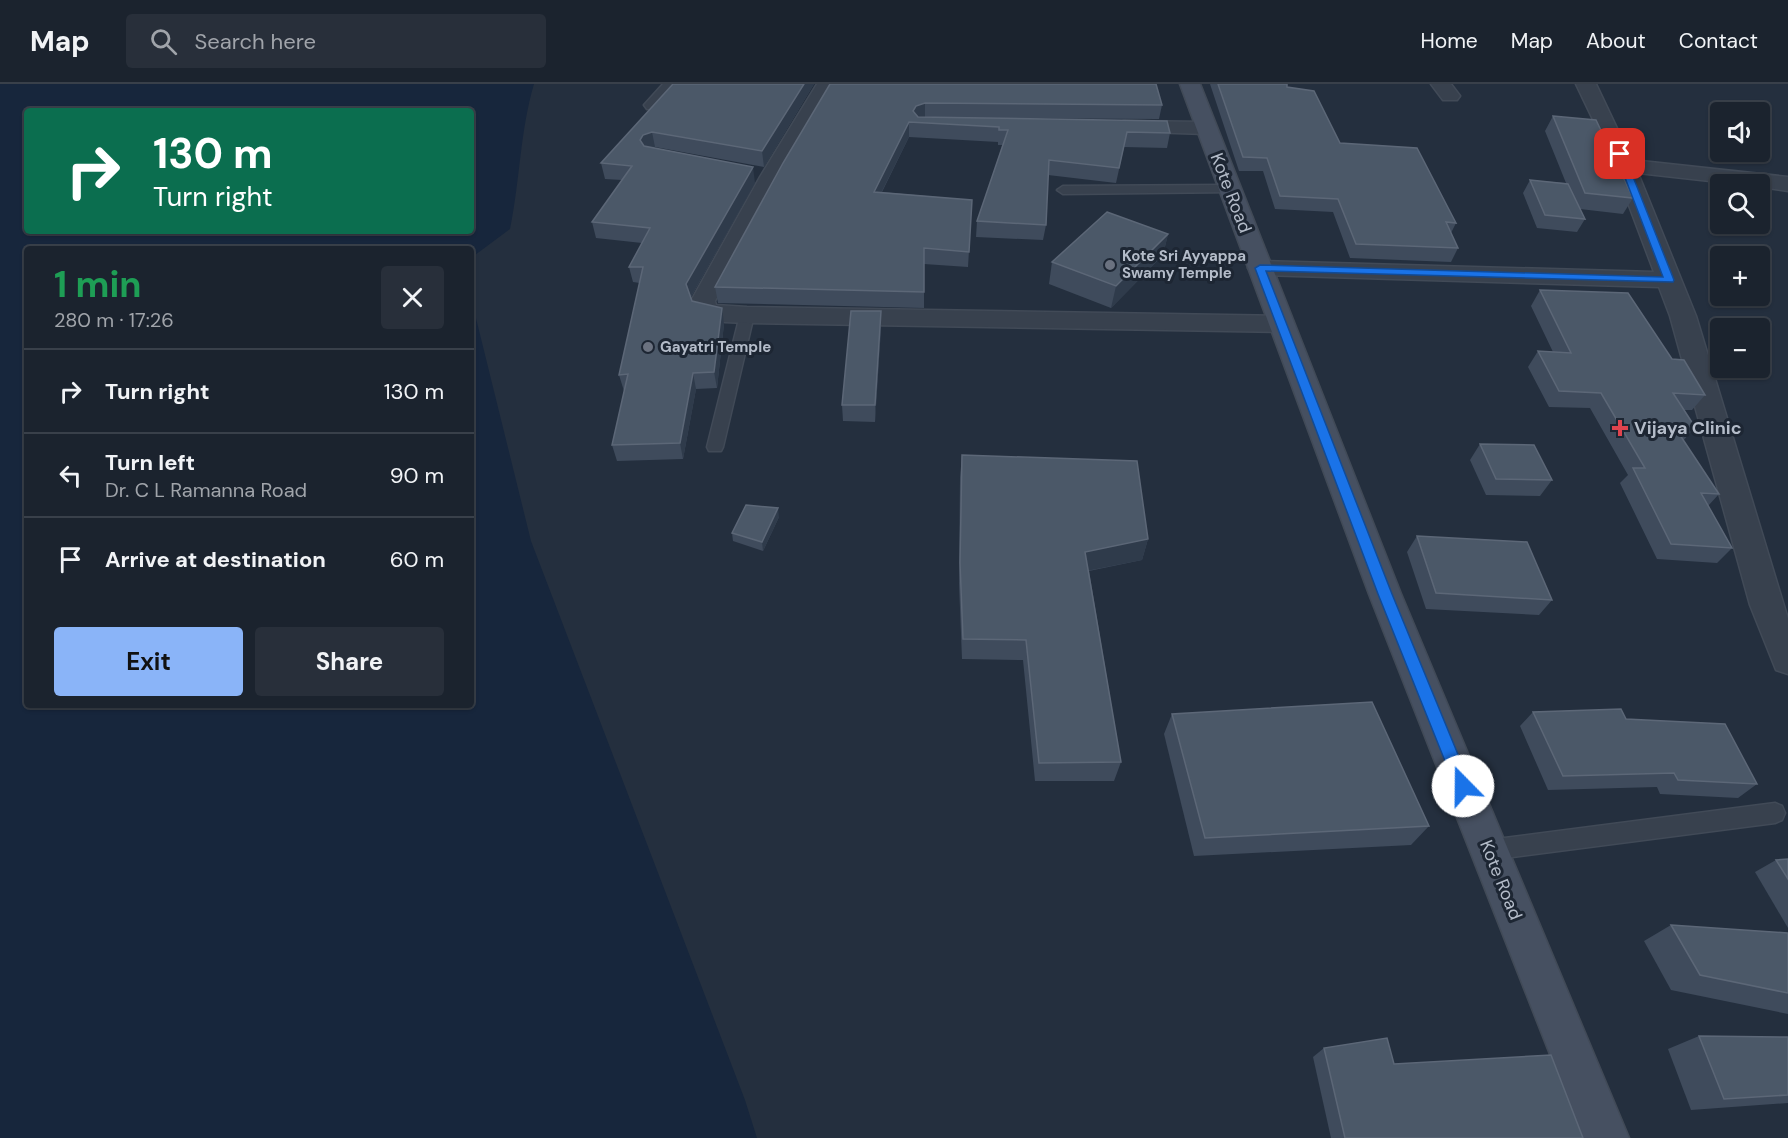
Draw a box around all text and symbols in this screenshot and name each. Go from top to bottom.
search box [126,14,546,68]
text: Map [30,23,90,60]
icon: search [147,25,180,58]
text: Search here [195,27,316,56]
text: Home [1420,27,1478,55]
text: Map [1511,27,1553,55]
text: About [1586,27,1646,55]
text: Contact [1679,27,1758,55]
map controls [1710,102,1770,378]
button: sound [1710,102,1770,162]
text: 130 m [153,126,273,181]
pin [1594,128,1645,179]
icon: right [54,132,132,210]
icon: arrive [1603,137,1636,170]
street label: Kote Road [1205,150,1257,236]
button: search [1710,174,1770,234]
text: Turn right [153,179,273,214]
place label: Kote Sri Ayyappa Swamy Temple [1122,246,1246,283]
button: + [1710,246,1770,306]
marker: Kote Sri Ayyappa Swamy Temple [1103,258,1117,272]
text: 1 min [54,261,142,308]
button: close [381,266,444,329]
text: 280 m · 17:26 [54,307,174,333]
button: − [1710,318,1770,378]
place label: Gayatri Temple [660,337,771,357]
marker: Gayatri Temple [641,340,655,354]
icon: right [54,375,87,408]
text: Turn right [105,377,210,406]
text: 130 m [384,377,444,406]
place label: Vijaya Clinic [1634,416,1742,440]
marker: Vijaya Clinic [1611,419,1629,437]
text: Turn left [105,448,195,477]
icon: left [54,459,87,492]
text: 90 m [390,461,444,490]
text: Dr. C L Ramanna Road [105,477,307,503]
icon: arrive [54,543,87,576]
text: Arrive at destination [105,545,326,574]
text: 60 m [390,545,444,574]
button: Exit [54,627,243,696]
button: Share [255,627,444,696]
position arrow [1431,754,1495,818]
street label: Kote Road [1474,837,1528,923]

